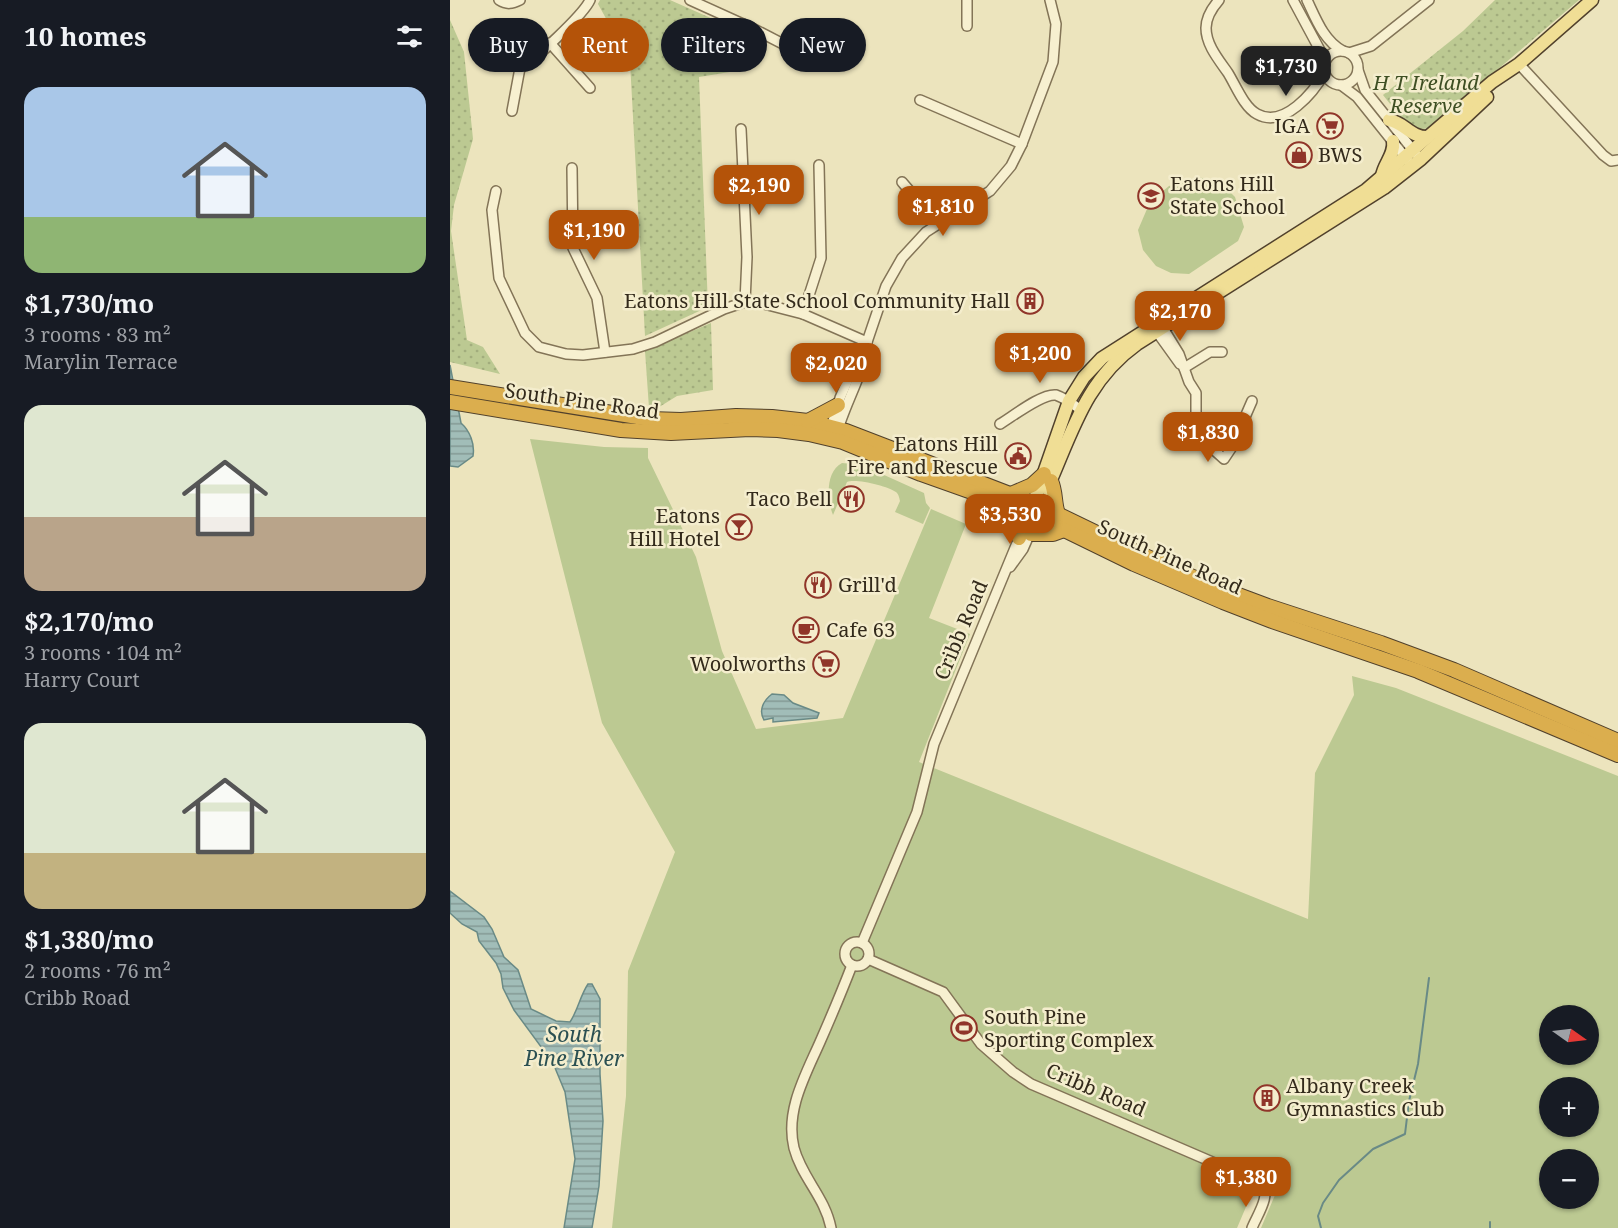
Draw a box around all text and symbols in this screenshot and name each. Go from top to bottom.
text: 10 homes [24,18,146,54]
chip: Buy [468,18,549,72]
chip: Rent [561,18,649,72]
chip: Filters [661,18,767,72]
chip: New [779,18,866,72]
icon: filters [393,20,426,53]
pin: $1,730 [1237,46,1335,97]
text: $1,730 [1255,52,1317,79]
park label: H T Ireland Reserve [1372,69,1479,119]
supermarket icon: IGA [1315,111,1345,141]
place label: IGA [1274,112,1311,139]
icon: home [171,126,279,234]
shop icon: BWS [1284,140,1314,170]
place label: BWS [1318,141,1362,168]
pin: $2,190 [710,165,808,216]
place label: Eatons Hill State School [1170,170,1285,220]
text: $2,190 [728,171,790,198]
school or university icon: Eatons Hill State School [1136,181,1166,211]
pin: $1,810 [894,186,992,237]
text: $1,810 [912,192,974,219]
pin: $1,190 [545,210,643,261]
text: $1,190 [563,216,625,243]
text: $1,730/mo [24,285,154,321]
building icon: Eatons Hill State School Community Hall [1015,286,1045,316]
place label: Eatons Hill State School Community Hall [624,287,1010,314]
pin: $2,170 [1131,291,1229,342]
text: $2,170 [1149,297,1211,324]
text: 3 rooms · 83 m² [24,321,171,348]
pin: $1,200 [991,333,1089,384]
text: $1,200 [1009,339,1071,366]
pin: $2,020 [787,343,885,394]
text: Marylin Terrace [24,348,178,375]
text: $2,020 [805,349,867,376]
street label: South Pine Road [503,376,661,425]
pin: $1,830 [1159,412,1257,463]
text: $1,830 [1177,418,1239,445]
place label: Eatons Hill Fire and Rescue [847,430,998,480]
public building icon: Eatons Hill Fire and Rescue [1003,441,1033,471]
icon: home [171,444,279,552]
restaurant icon: Taco Bell [836,484,866,514]
place label: Taco Bell [746,485,832,512]
pin: $3,530 [961,494,1059,545]
text: $3,530 [979,500,1041,527]
place label: Eatons Hill Hotel [629,502,720,552]
bar icon: Eatons Hill Hotel [724,512,754,542]
street label: South Pine Road [1094,513,1247,601]
restaurant icon: Grill'd [803,570,833,600]
place label: Grill'd [838,571,897,598]
street label: Cribb Road [927,576,994,684]
text: $2,170/mo [24,603,154,639]
cafe icon: Cafe 63 [791,615,821,645]
place label: Cafe 63 [826,616,895,643]
text: 3 rooms · 104 m² [24,639,182,666]
supermarket icon: Woolworths [811,649,841,679]
place label: Woolworths [690,650,806,677]
text: Harry Court [24,666,139,693]
icon: home [171,762,279,870]
text: $1,380/mo [24,921,154,957]
text: 2 rooms · 76 m² [24,957,171,984]
text: Cribb Road [24,984,130,1011]
place label: South Pine Sporting Complex [984,1003,1154,1053]
north arrow [1539,1005,1599,1065]
map controls [1539,1005,1599,1209]
sports icon: South Pine Sporting Complex [949,1013,979,1043]
water label: South Pine River [523,1020,624,1072]
street label: Cribb Road [1042,1056,1150,1123]
place label: Albany Creek Gymnastics Club [1286,1072,1445,1122]
button: + [1539,1077,1599,1137]
building icon: Albany Creek Gymnastics Club [1252,1083,1282,1113]
button: − [1539,1149,1599,1209]
pin: $1,380 [1197,1157,1295,1208]
text: $1,380 [1215,1163,1277,1190]

